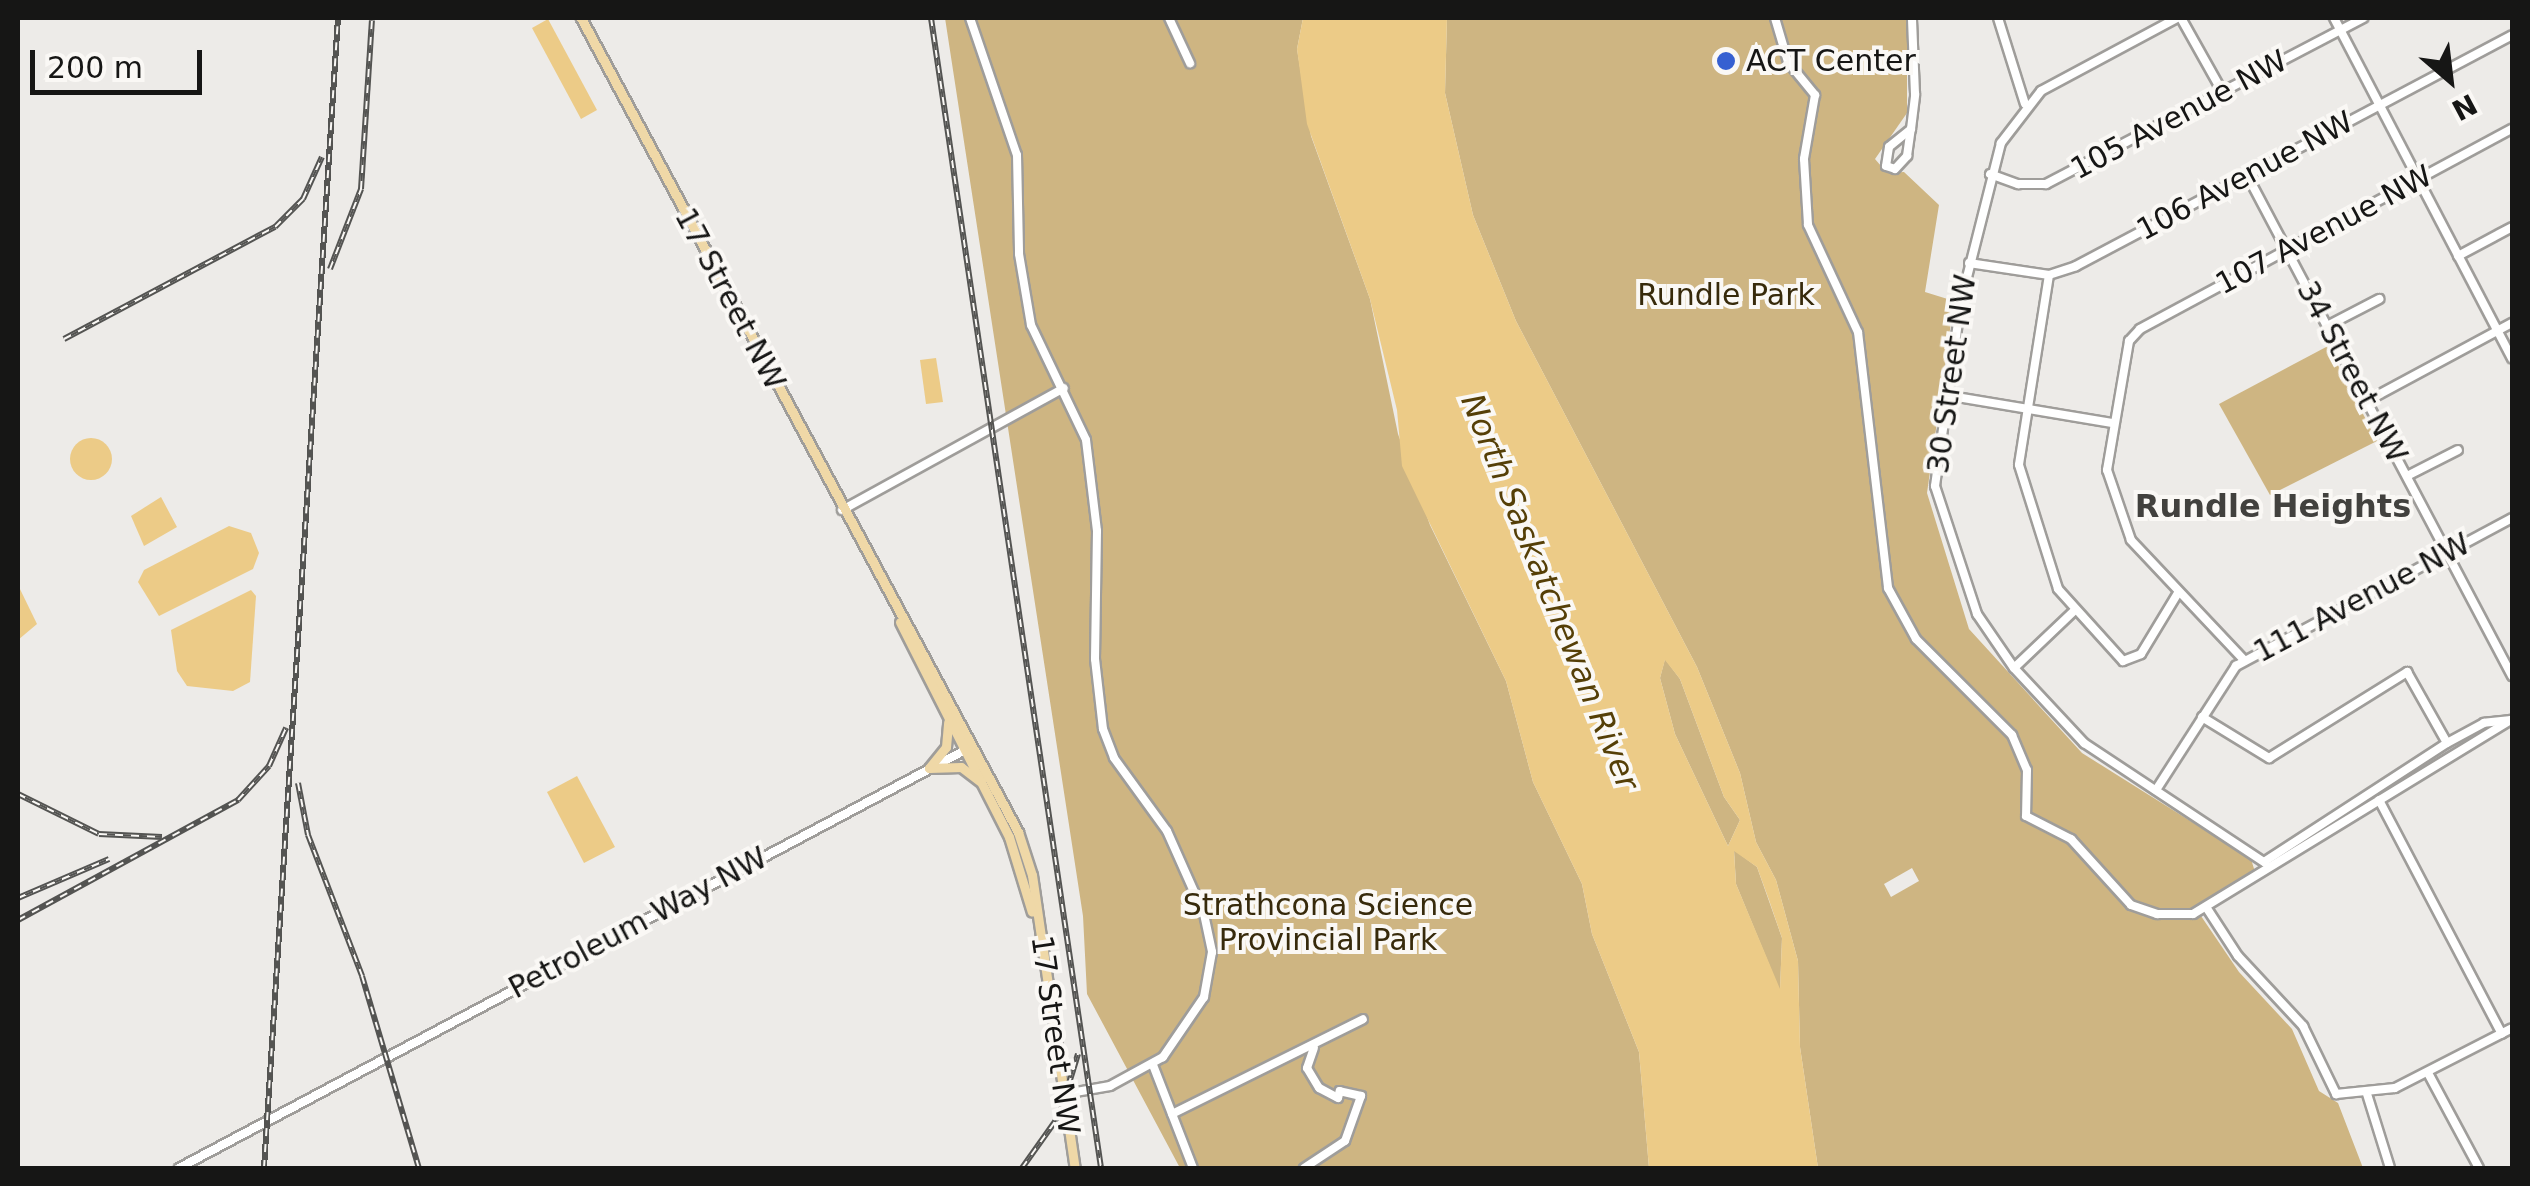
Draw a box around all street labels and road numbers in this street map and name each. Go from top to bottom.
street label: 105 Avenue NW [2065,43,2293,187]
street label: 106 Avenue NW [2131,104,2359,248]
street label: 107 Avenue NW [2210,158,2438,302]
street label: 17 Street NW [667,202,793,396]
street label: 30 Street NW [1920,272,1984,476]
street label: 34 Street NW [2289,275,2415,469]
street label: 111 Avenue NW [2248,526,2476,670]
street label: Petroleum Way NW [503,840,773,1006]
street label: 17 Street NW [1023,933,1087,1137]

